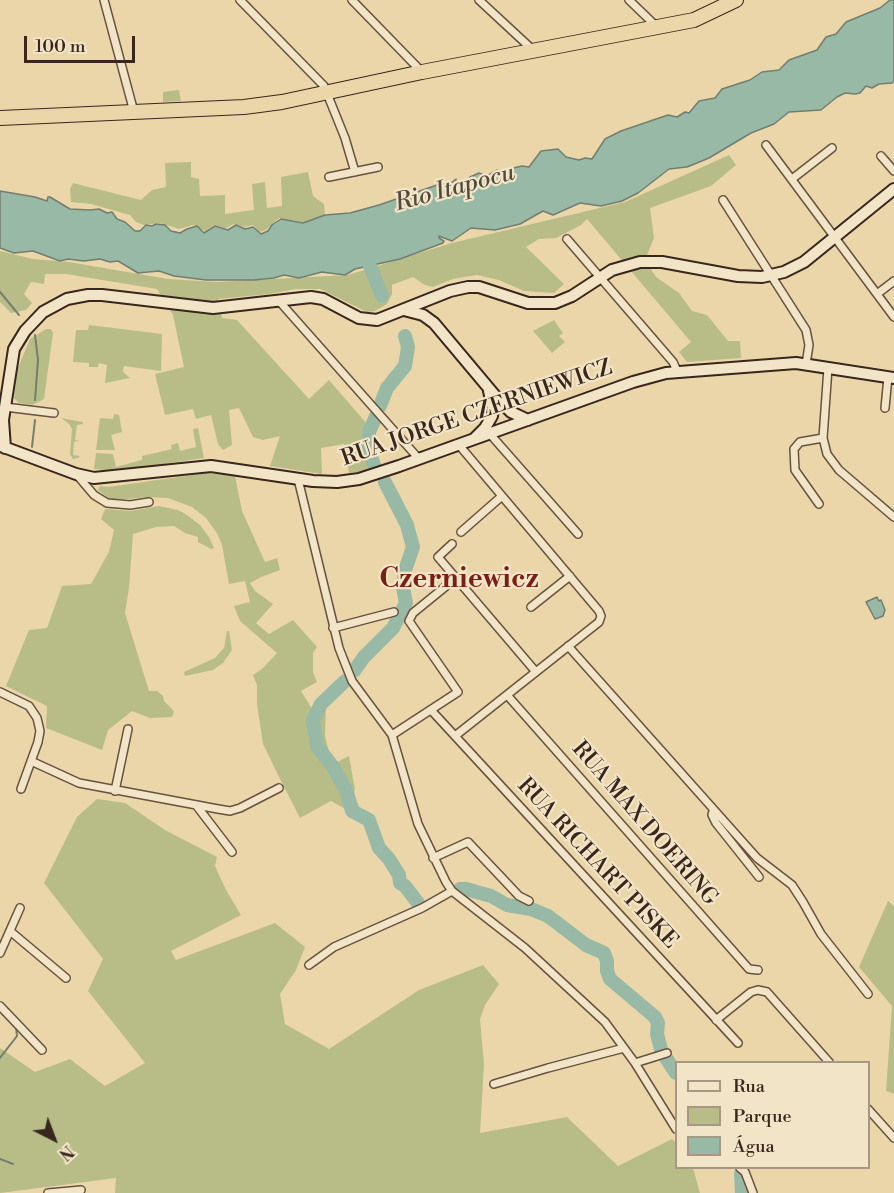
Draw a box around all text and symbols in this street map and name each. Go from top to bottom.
scale bar [27,24,138,62]
text: 100 m [35,35,86,58]
water label: Rio Itapocu [392,159,518,219]
street label: RUA JORGE CZERNIEWICZ [338,355,616,473]
district label: Czerniewicz [379,563,539,597]
street label: RUA MAX DOERING [566,737,722,911]
street label: RUA RICHART PISKE [511,773,683,955]
legend [675,1061,870,1169]
text: Rua [733,1075,765,1098]
text: Parque [733,1105,792,1128]
north arrow [24,1109,84,1169]
text: Água [733,1135,775,1158]
text: N [55,1141,77,1164]

